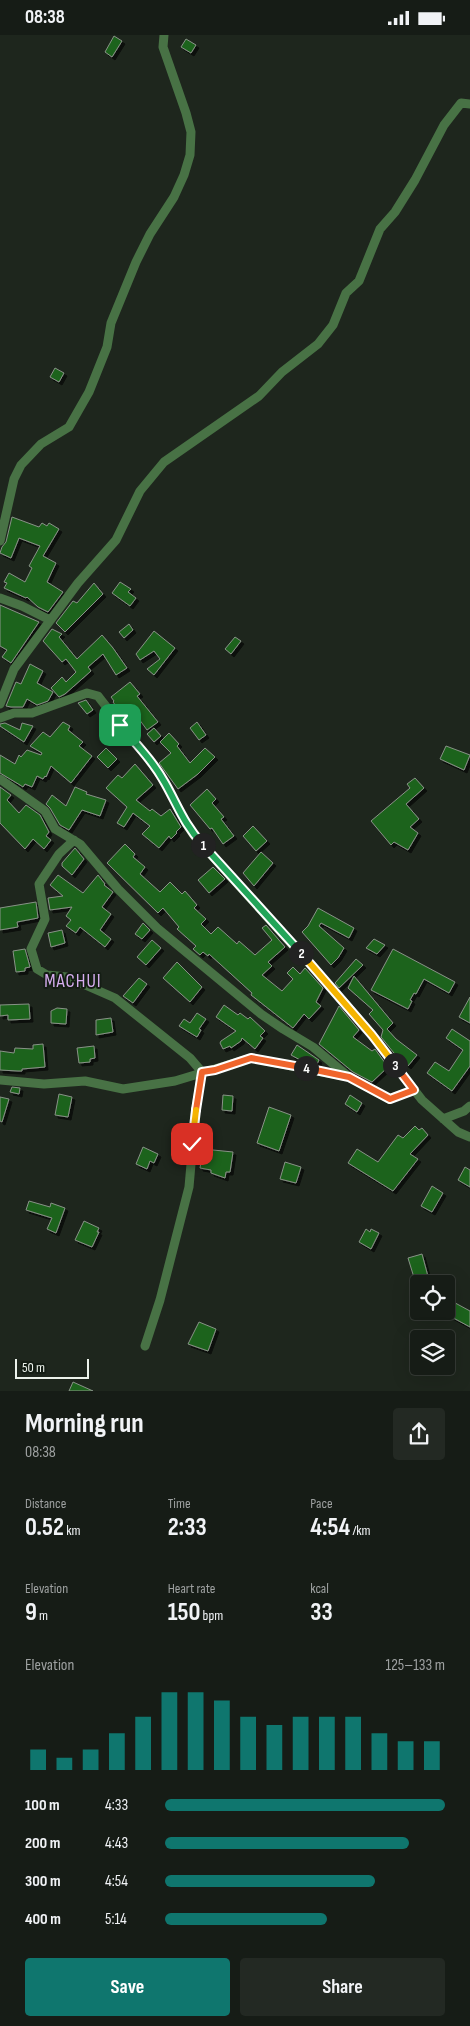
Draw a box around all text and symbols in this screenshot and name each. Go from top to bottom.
text: 08:38 [25,6,65,29]
pin [99,704,141,746]
icon: arrive [106,711,134,739]
pin: 1 [190,833,216,857]
text: 1 [201,837,206,854]
pin: 2 [288,941,314,965]
text: 2 [298,945,305,962]
district label: MACHUI [44,970,102,993]
pin: 3 [382,1053,408,1077]
pin: 4 [294,1055,318,1081]
text: 3 [392,1057,399,1074]
text: 4 [303,1060,310,1077]
pin [171,1123,213,1165]
icon: check [178,1130,206,1158]
map controls [410,1275,455,1375]
button: locate [410,1275,455,1320]
button: layers [410,1330,455,1375]
scale bar [15,1356,89,1379]
text: 50 m [22,1359,45,1376]
text: Morning run [25,1407,144,1440]
button: share [393,1408,445,1460]
text: 08:38 [25,1443,56,1462]
text: Distance [25,1495,66,1512]
text: Time [168,1495,191,1512]
text: Pace [310,1495,333,1512]
text: 0.52 [25,1512,64,1543]
text: 2:33 [168,1512,207,1543]
text: 4:54 [310,1512,350,1543]
text: km [64,1522,81,1539]
text: /km [350,1522,371,1539]
text: Elevation [25,1580,68,1597]
text: Heart rate [168,1580,215,1597]
text: kcal [310,1580,329,1597]
text: 9 [25,1597,37,1628]
text: 150 [168,1597,200,1628]
text: 33 [310,1597,333,1628]
text: m [37,1607,48,1624]
text: bpm [200,1607,223,1624]
text: Elevation [25,1656,74,1675]
text: 125–133 m [385,1656,445,1675]
text: 100 m [25,1796,60,1815]
text: 4:33 [105,1796,128,1815]
text: 200 m [25,1834,60,1853]
text: 4:43 [105,1834,128,1853]
text: 300 m [25,1872,61,1891]
text: 4:54 [105,1872,128,1891]
text: 400 m [25,1910,61,1929]
text: 5:14 [105,1910,127,1929]
button: Save [25,1958,230,2016]
button: Share [240,1958,445,2016]

